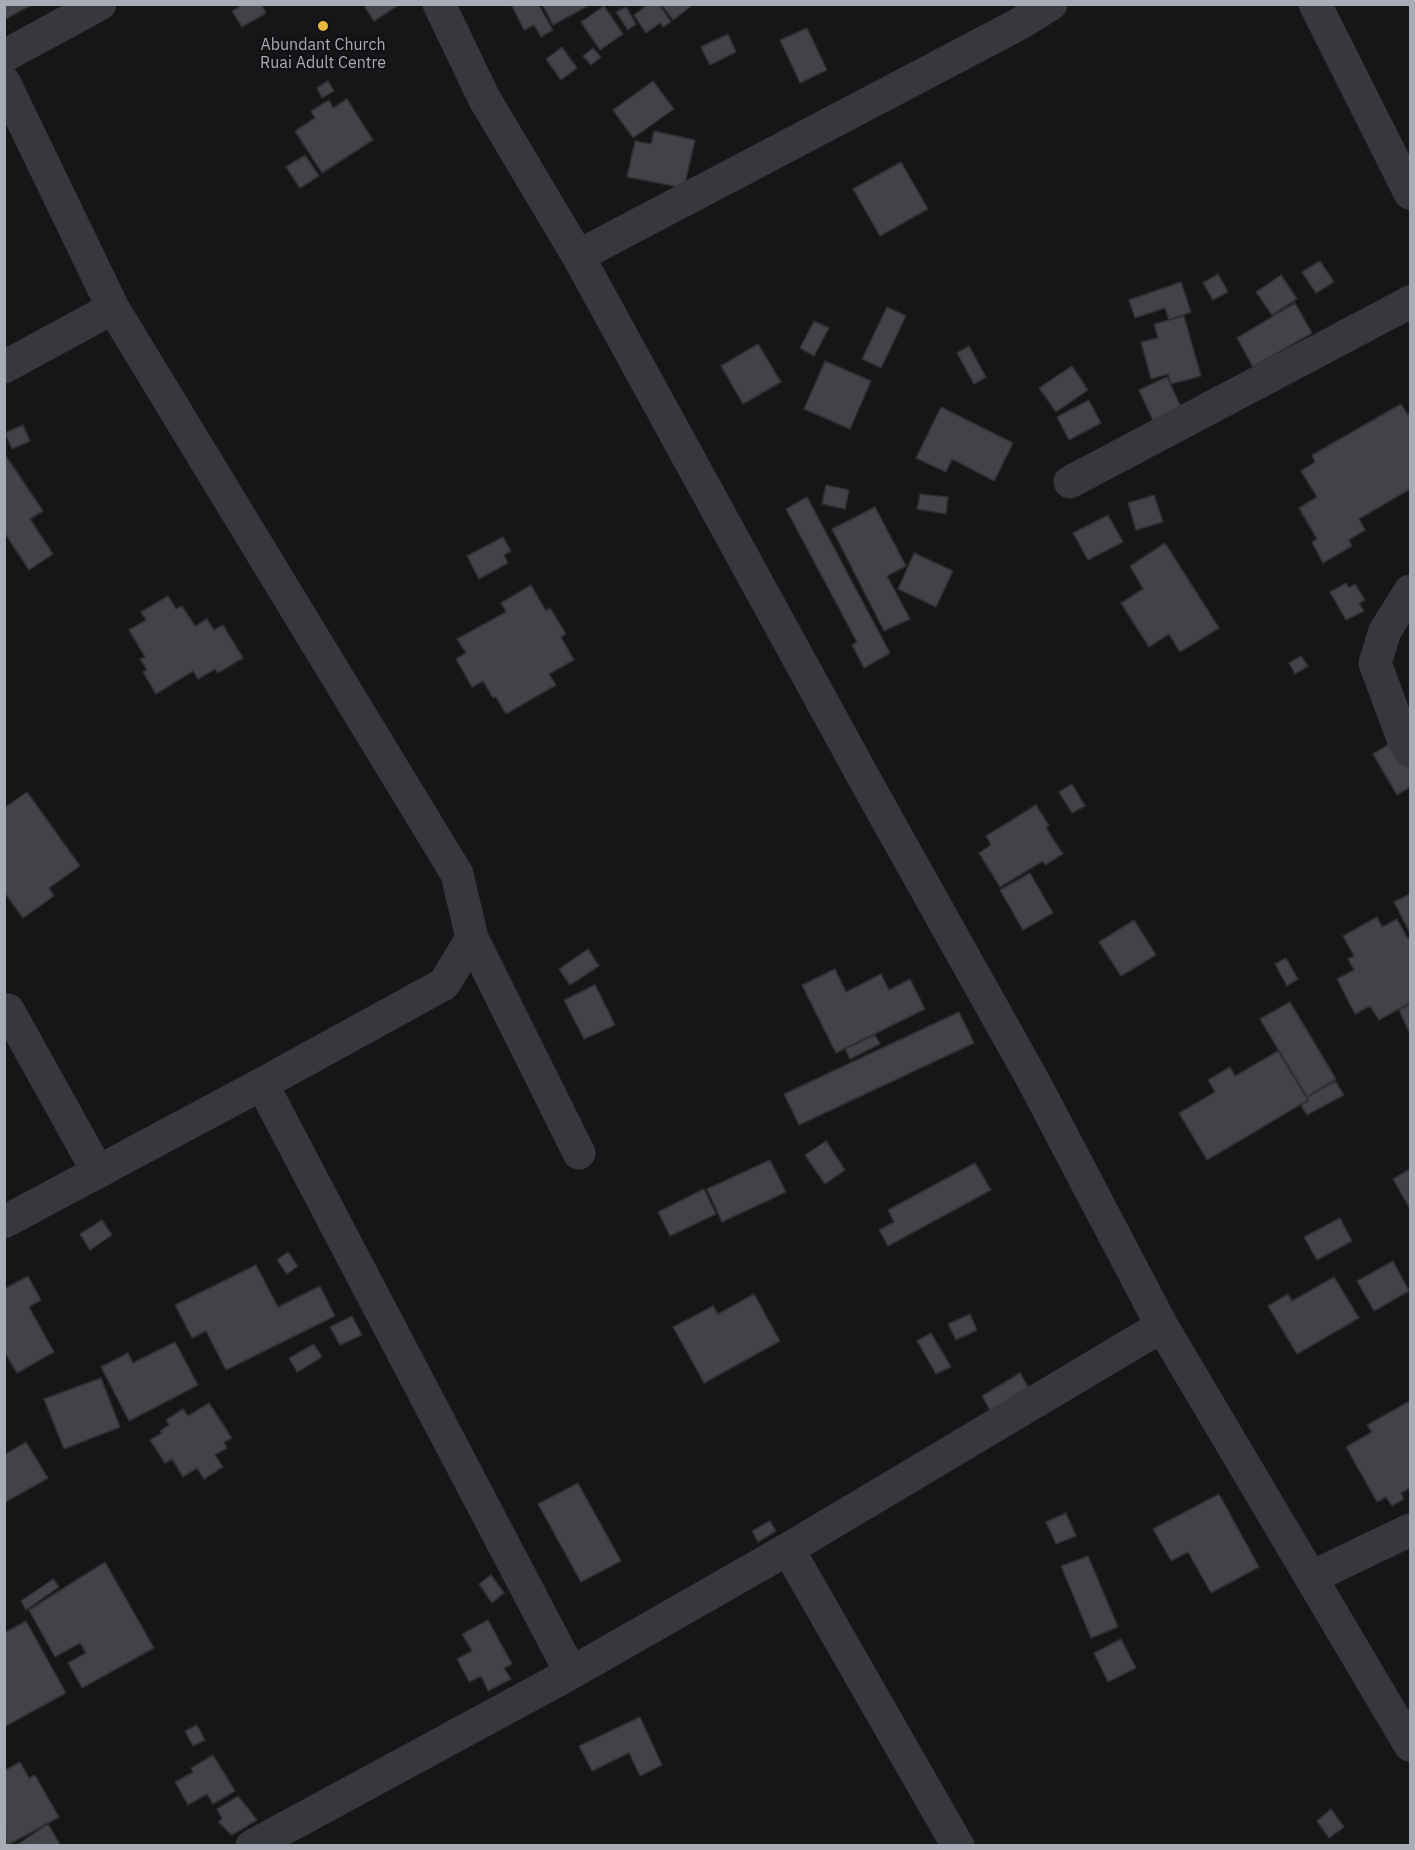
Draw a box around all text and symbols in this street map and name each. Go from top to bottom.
marker: Abundant Church Ruai Adult Centre [316,19,330,33]
place label: Abundant Church Ruai Adult Centre [260,35,386,73]

